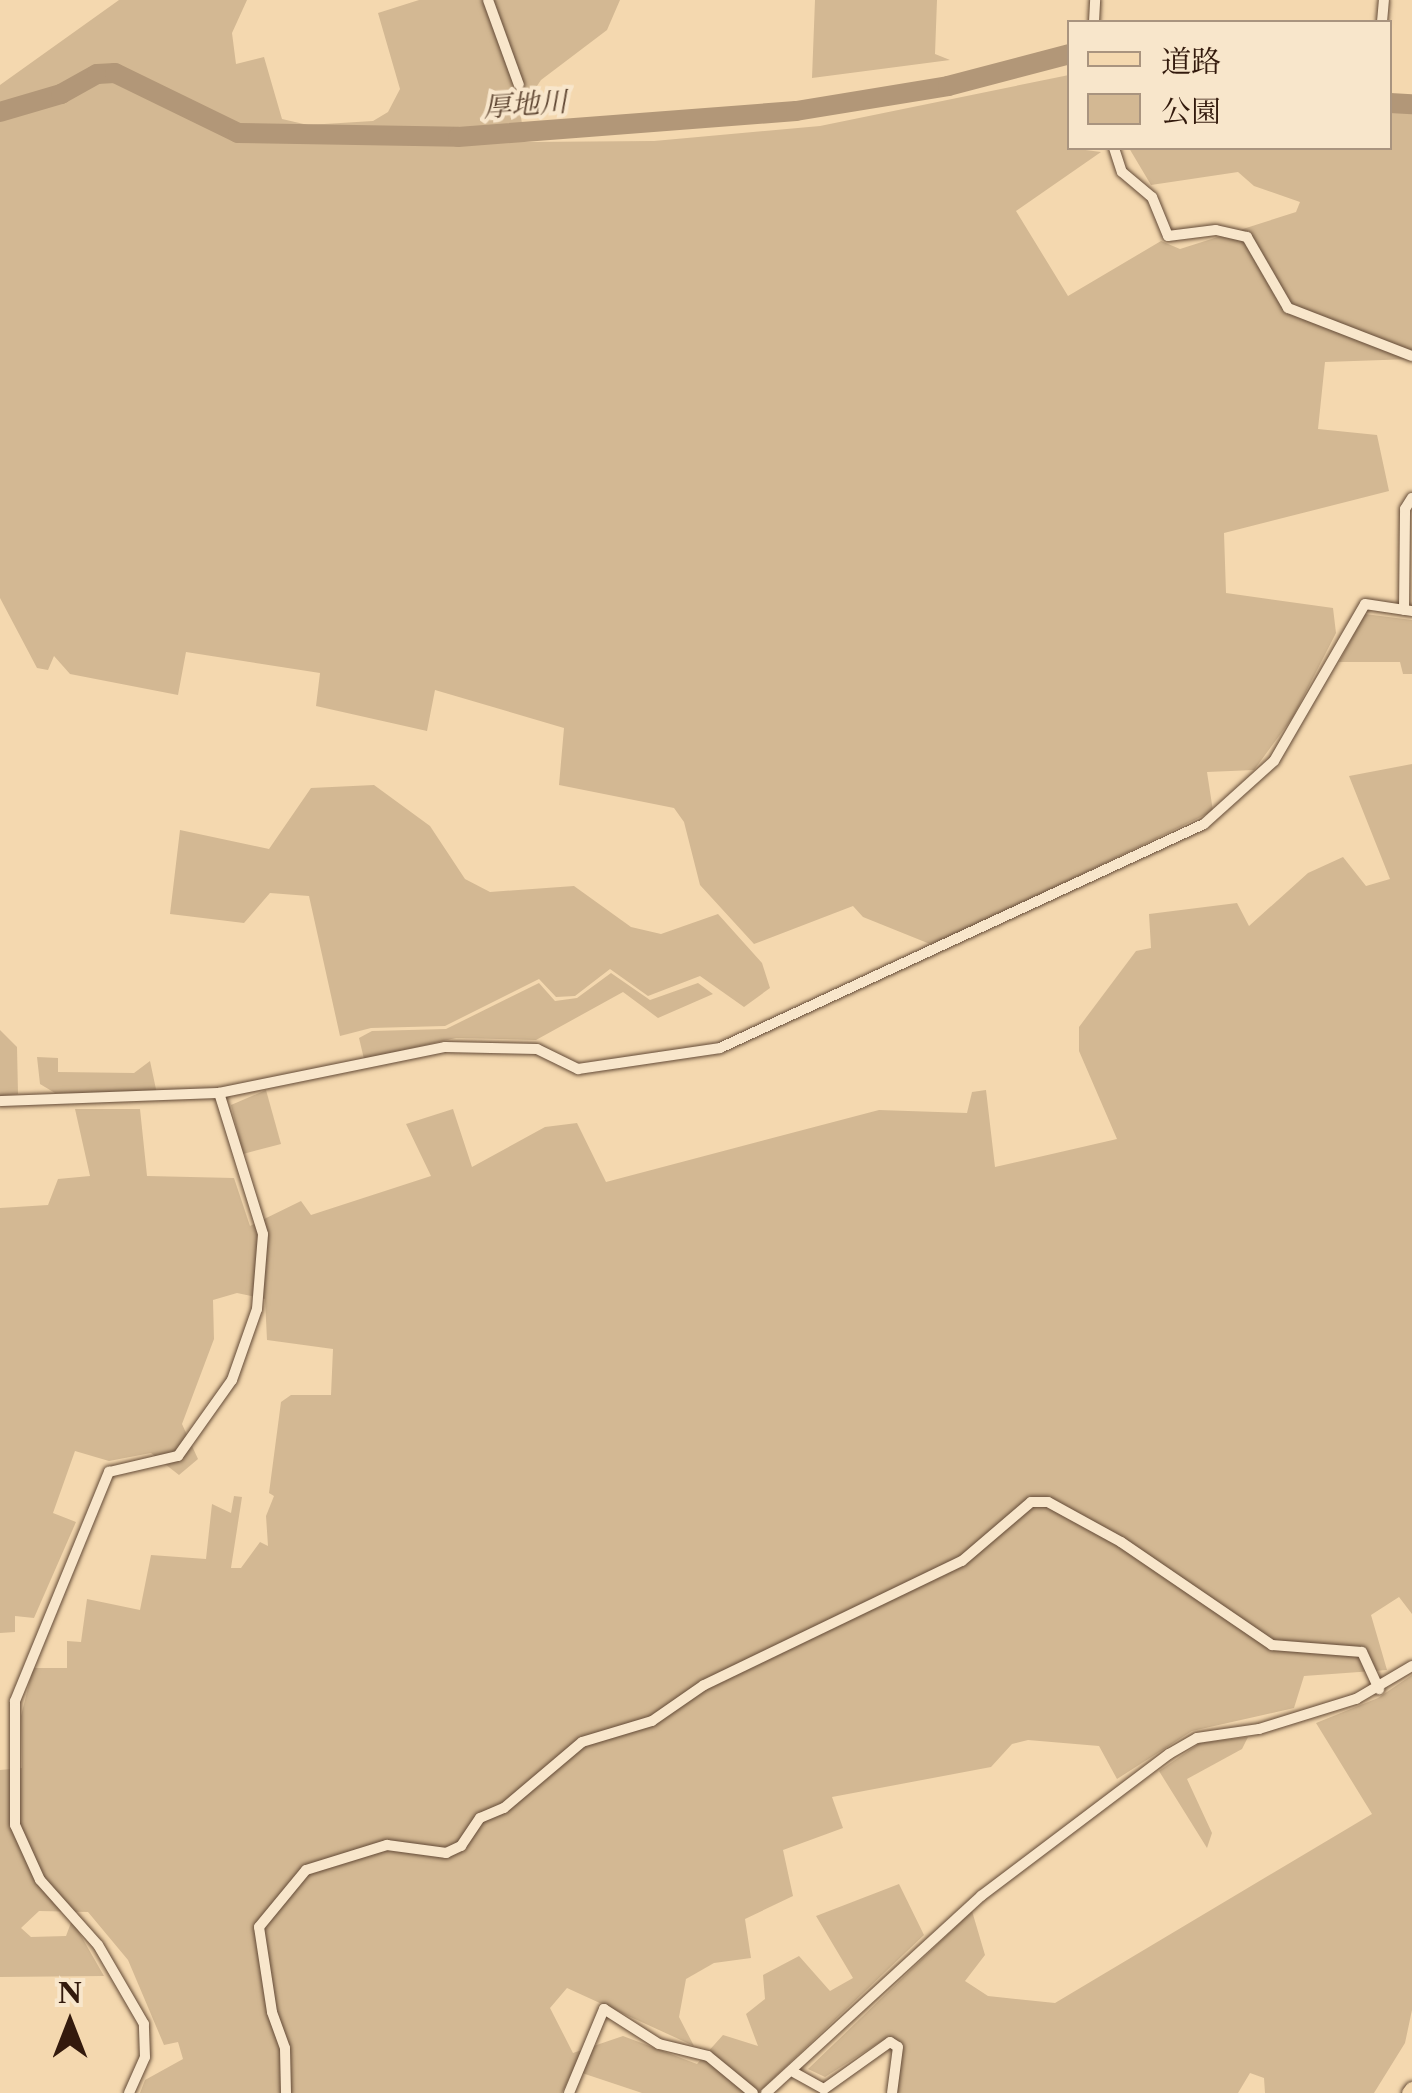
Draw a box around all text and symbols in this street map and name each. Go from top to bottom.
legend [1067,20,1392,150]
text: 道路 [1161,43,1221,80]
water label: 厚地川 [482,84,568,124]
text: 公園 [1161,93,1221,130]
north arrow [20,1973,120,2073]
text: N [58,1976,82,2010]

